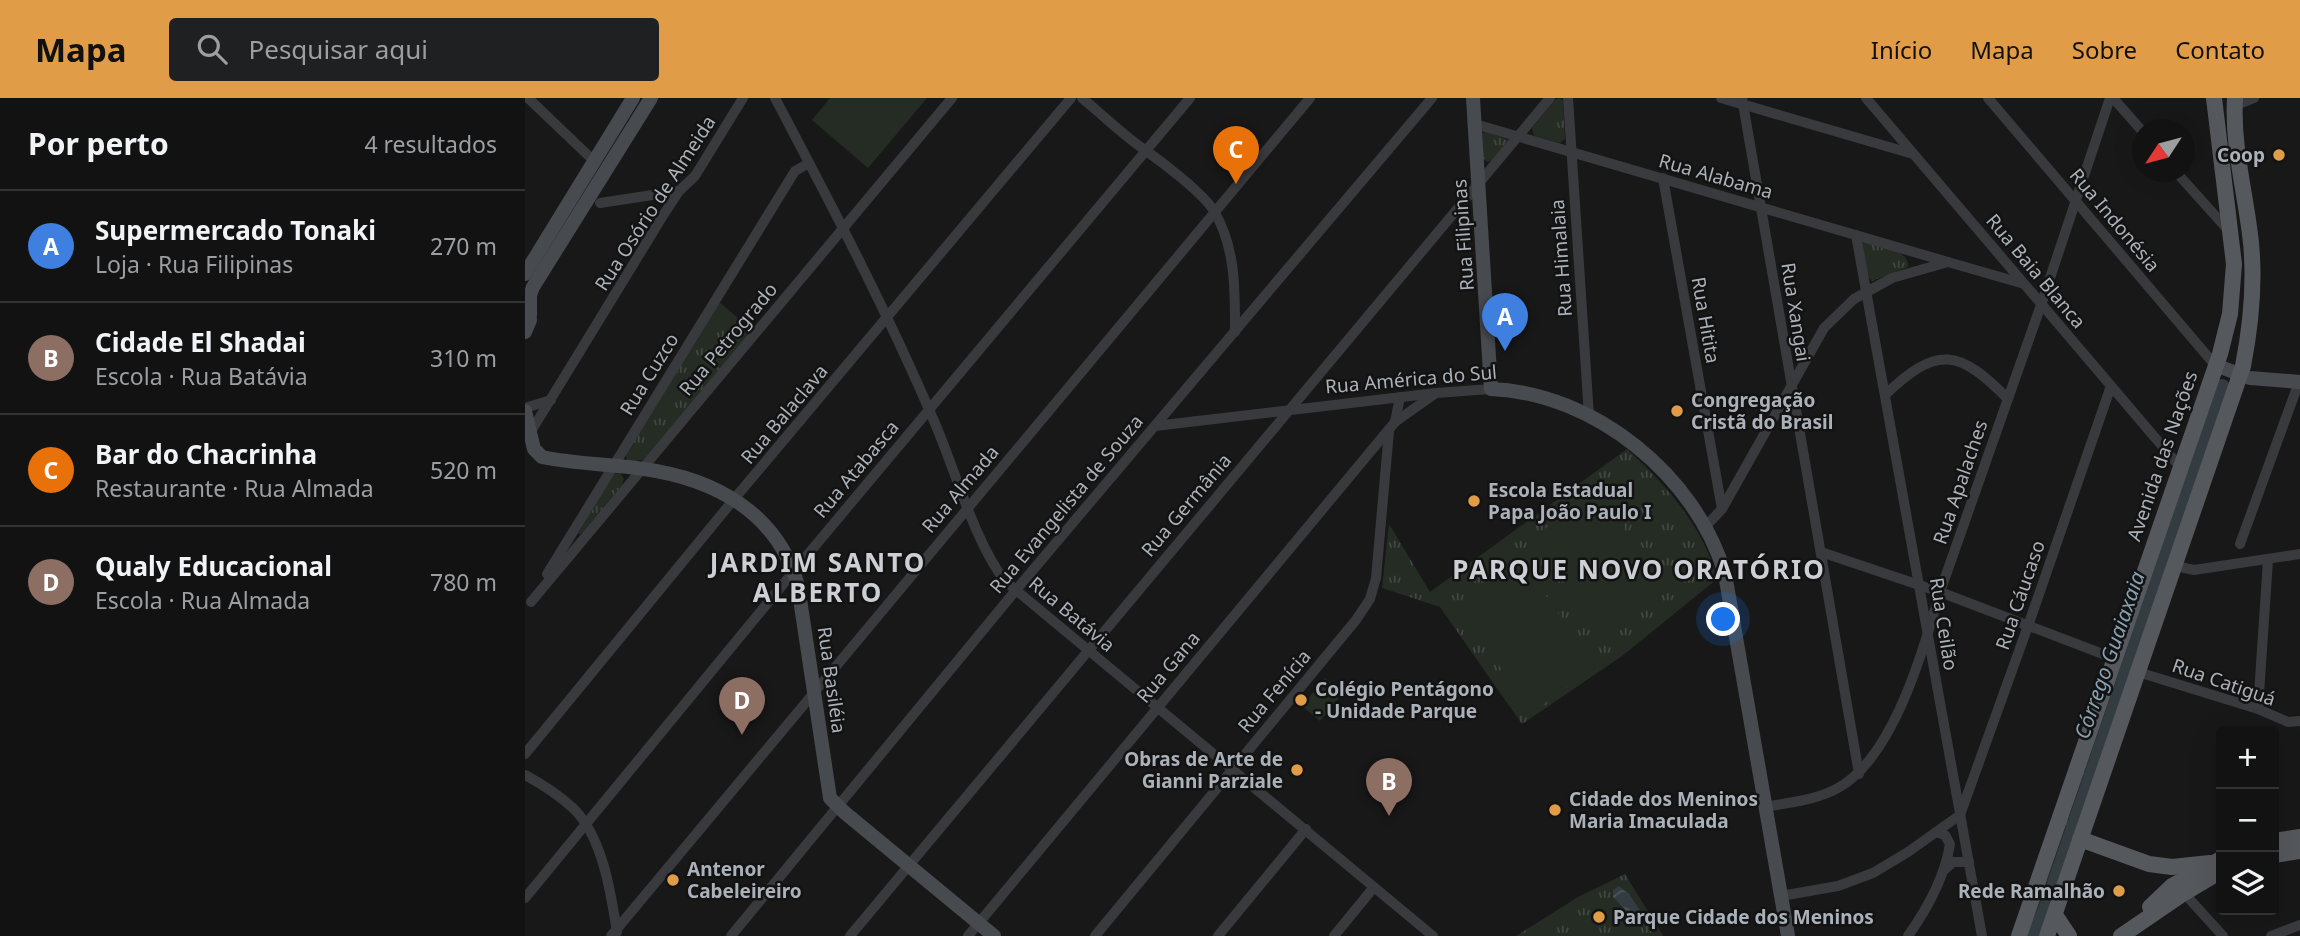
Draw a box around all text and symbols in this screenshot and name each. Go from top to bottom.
search box [169,18,659,81]
text: Mapa [35,27,127,72]
icon: search [193,30,231,68]
text: Pesquisar aqui [249,31,428,67]
text: Início [1871,33,1932,66]
text: Mapa [1970,33,2034,66]
text: Sobre [2072,33,2137,66]
text: Contato [2175,33,2265,66]
street label: Rua Osório de Almeida [589,110,721,296]
north arrow [2132,119,2195,182]
text: Por perto [28,123,169,164]
pin: C [1213,126,1259,184]
text: 4 resultados [364,128,497,160]
place label: Coop [2217,142,2265,168]
street label: Rua Alabama [1656,147,1776,205]
marker: Coop [2271,147,2287,163]
street label: Rua Indonésia [2064,163,2166,277]
street label: Rua Filipinas [1446,178,1480,292]
street label: Rua Himalaia [1544,198,1578,318]
street label: Rua Baia Blanca [1980,208,2092,334]
text: Supermercado Tonaki [95,212,376,248]
text: A [43,230,59,262]
text: 270 m [430,230,497,262]
text: Loja · Rua Filipinas [95,248,293,280]
street label: Rua Xangai [1775,261,1817,363]
street label: Rua Hitita [1686,275,1726,365]
street label: Rua Petrogrado [673,277,783,401]
pin: A [1482,293,1528,351]
text: Cidade El Shadai [95,324,306,360]
street label: Rua Cuzco [613,328,685,420]
text: B [43,342,59,374]
text: 310 m [430,342,497,374]
street label: Rua Balaclava [735,359,833,469]
street label: Rua América do Sul [1324,359,1498,399]
text: Escola · Rua Batávia [95,360,308,392]
street label: Avenida das Nações [2121,367,2203,545]
place label: Congregação Cristã do Brasil [1691,387,1833,435]
marker: Congregação Cristã do Brasil [1669,403,1685,419]
street label: Rua Evangelista de Souza [983,409,1149,599]
street label: Rua Atabasca [807,415,905,523]
street label: Rua Apalaches [1927,416,1993,548]
text: Bar do Chacrinha [95,436,317,472]
street label: Rua Almada [916,440,1004,538]
street label: Rua Germânia [1135,448,1237,562]
text: C [44,454,58,486]
text: 520 m [430,454,497,486]
text: Restaurante · Rua Almada [95,472,374,504]
place label: Escola Estadual Papa João Paulo I [1488,477,1651,525]
marker: Escola Estadual Papa João Paulo I [1466,493,1482,509]
street label: Rua Cáucaso [1989,537,2051,653]
district label: JARDIM SANTO ALBERTO [708,544,926,610]
text: Qualy Educacional [95,548,332,584]
district label: PARQUE NOVO ORATÓRIO [1452,551,1826,587]
text: D [43,566,59,598]
text: 780 m [430,566,497,598]
water label: Córrego Guaiaxaia [2067,567,2151,743]
street label: Rua Batávia [1023,570,1121,658]
street label: Rua Ceilão [1924,576,1964,672]
text: Escola · Rua Almada [95,584,310,616]
your location [1706,602,1740,636]
street label: Rua Basiléia [812,625,852,735]
street label: Rua Gana [1130,626,1206,708]
street label: Rua Fenícia [1232,644,1316,738]
street label: Rua Catiguá [2169,652,2279,712]
place label: Colégio Pentágono - Unidade Parque [1315,676,1494,724]
pin: D [719,677,765,735]
marker: Colégio Pentágono - Unidade Parque [1293,692,1309,708]
map controls [2216,726,2279,915]
button: + [2216,726,2279,789]
place label: Obras de Arte de Gianni Parziale [1124,746,1283,794]
pin: B [1366,758,1412,816]
marker: Obras de Arte de Gianni Parziale [1289,762,1305,778]
place label: Cidade dos Meninos Maria Imaculada [1569,786,1758,834]
button: − [2216,789,2279,852]
marker: Cidade dos Meninos Maria Imaculada [1547,802,1563,818]
button: layers [2216,852,2279,915]
place label: Antenor Cabeleireiro [687,856,802,904]
marker: Antenor Cabeleireiro [665,872,681,888]
place label: Rede Ramalhão [1958,878,2105,904]
marker: Rede Ramalhão [2111,883,2127,899]
place label: Parque Cidade dos Meninos [1613,904,1874,930]
marker: Parque Cidade dos Meninos [1591,909,1607,925]

